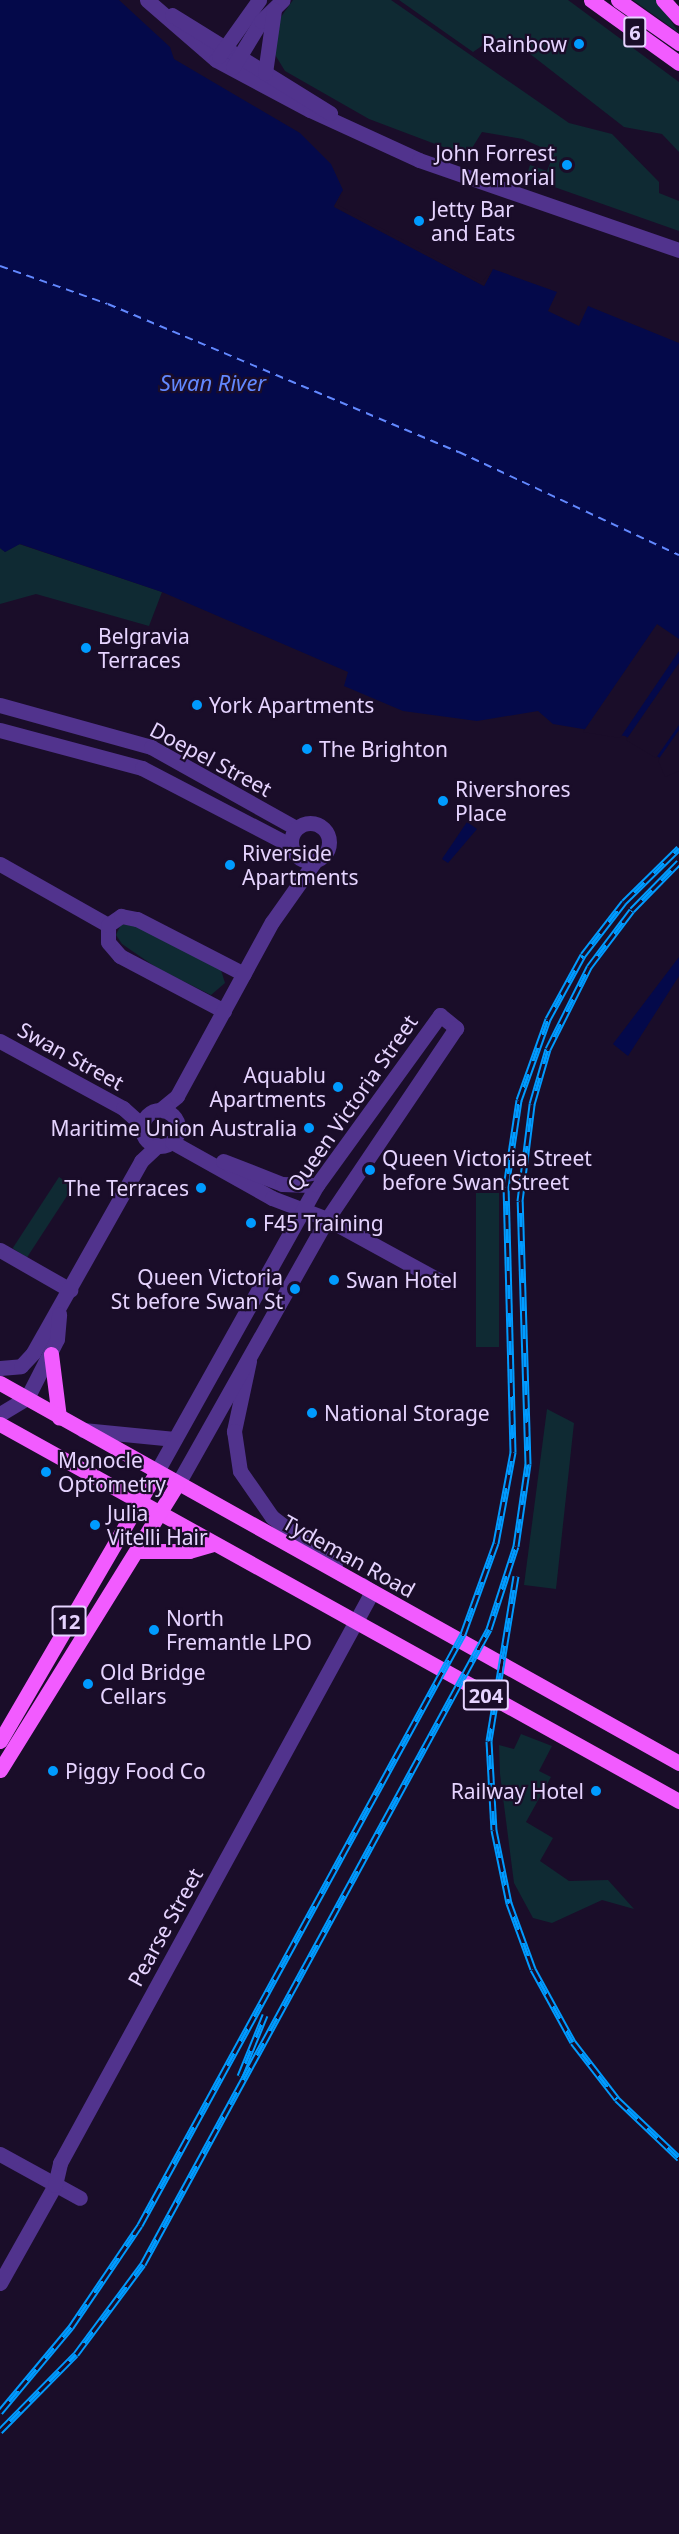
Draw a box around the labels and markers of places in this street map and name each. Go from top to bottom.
place label: Rainbow [482,31,567,57]
marker: Rainbow [572,37,586,51]
place label: John Forrest Memorial [435,140,555,190]
marker: John Forrest Memorial [560,158,574,172]
place label: Jetty Bar and Eats [431,196,515,246]
marker: Jetty Bar and Eats [412,214,426,228]
place label: Belgravia Terraces [98,623,190,673]
marker: Belgravia Terraces [79,641,93,655]
place label: York Apartments [209,692,374,718]
marker: York Apartments [190,698,204,712]
place label: The Brighton [319,736,448,762]
marker: The Brighton [300,742,314,756]
place label: Rivershores Place [455,776,571,826]
marker: Rivershores Place [436,794,450,808]
place label: Riverside Apartments [242,840,358,890]
marker: Riverside Apartments [223,858,237,872]
place label: Aquablu Apartments [210,1062,326,1112]
marker: Aquablu Apartments [331,1080,345,1094]
place label: Maritime Union Australia [51,1115,297,1141]
marker: Maritime Union Australia [302,1121,316,1135]
place label: Queen Victoria Street before Swan Street [382,1145,592,1195]
marker: Queen Victoria Street before Swan Street [363,1163,377,1177]
place label: The Terraces [64,1175,189,1201]
marker: The Terraces [194,1181,208,1195]
place label: F45 Training [263,1210,384,1236]
marker: F45 Training [244,1216,258,1230]
place label: Queen Victoria St before Swan St [111,1264,283,1314]
place label: Swan Hotel [346,1267,457,1293]
marker: Swan Hotel [327,1273,341,1287]
marker: Queen Victoria St before Swan St [288,1282,302,1296]
place label: National Storage [324,1400,490,1426]
marker: National Storage [305,1406,319,1420]
place label: Monocle Optometry [58,1447,166,1497]
marker: Monocle Optometry [39,1465,53,1479]
place label: Julia Vitelli Hair [107,1500,208,1550]
marker: Julia Vitelli Hair [88,1518,102,1532]
place label: North Fremantle LPO [166,1605,312,1655]
marker: North Fremantle LPO [147,1623,161,1637]
place label: Old Bridge Cellars [100,1659,206,1709]
marker: Old Bridge Cellars [81,1677,95,1691]
place label: Piggy Food Co [65,1758,206,1784]
marker: Piggy Food Co [46,1764,60,1778]
place label: Railway Hotel [451,1778,584,1804]
marker: Railway Hotel [589,1784,603,1798]

